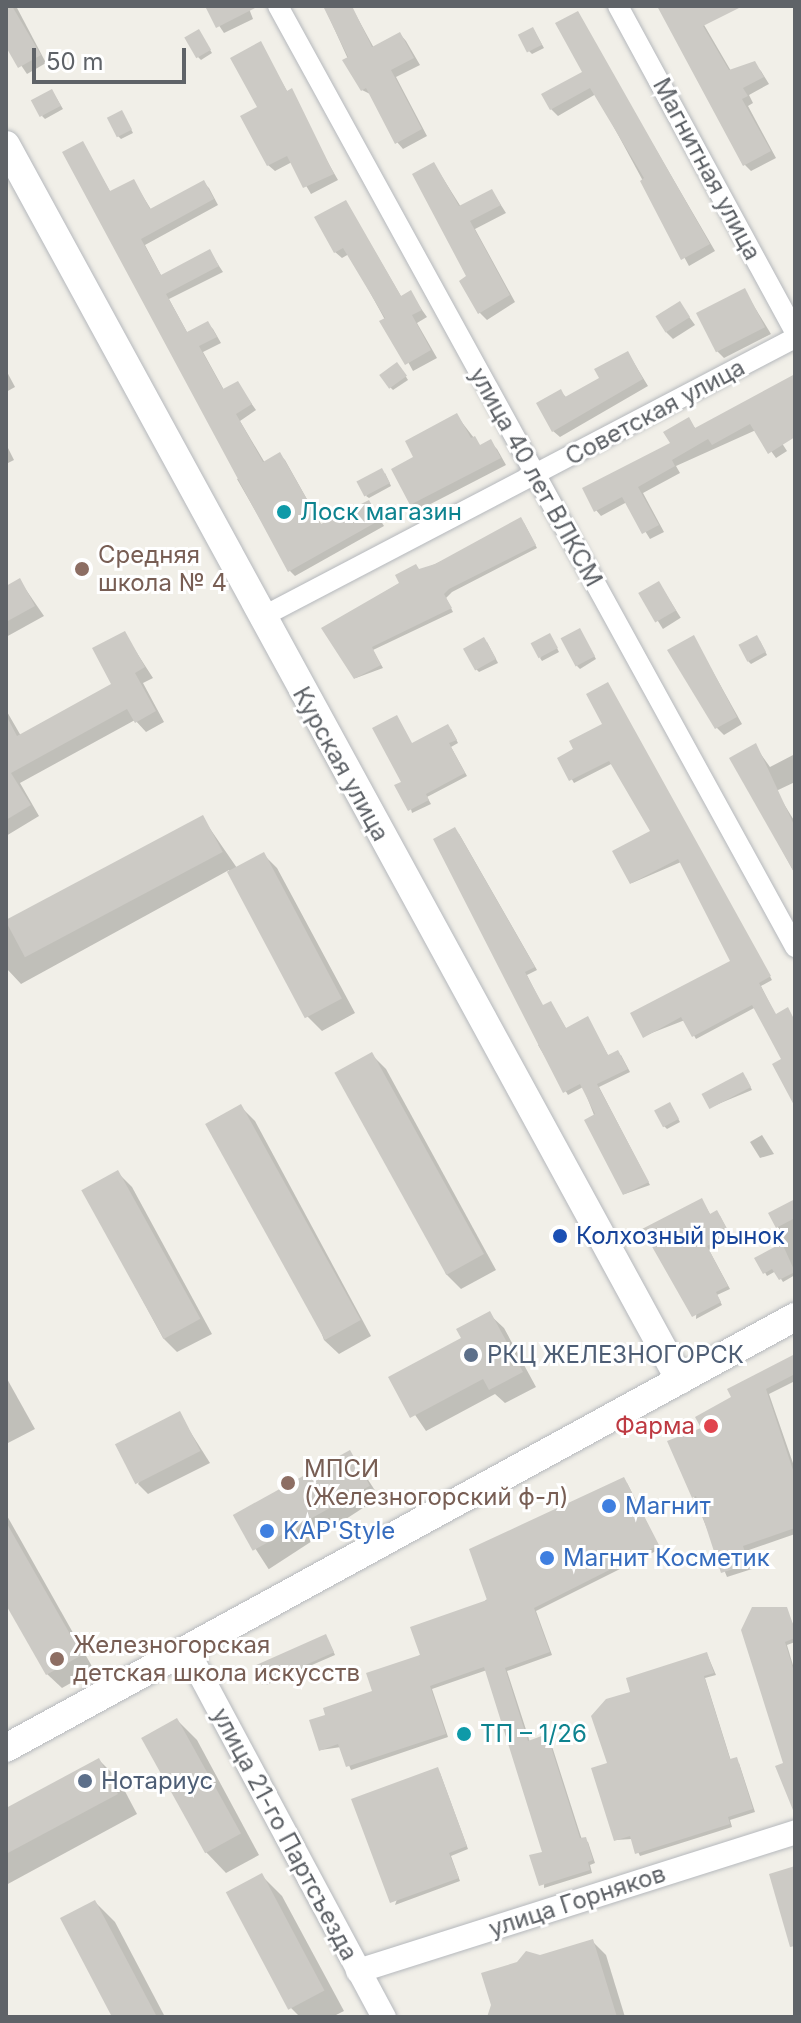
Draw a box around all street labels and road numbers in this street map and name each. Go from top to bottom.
street label: Магнитная улица [647,73,767,265]
street label: Советская улица [561,353,749,471]
street label: улица 40 лет ВЛКСМ [464,362,608,592]
street label: Курская улица [287,682,395,846]
street label: улица 21-го Партсъезда [206,1703,364,1965]
street label: улица Горняков [485,1859,669,1943]

